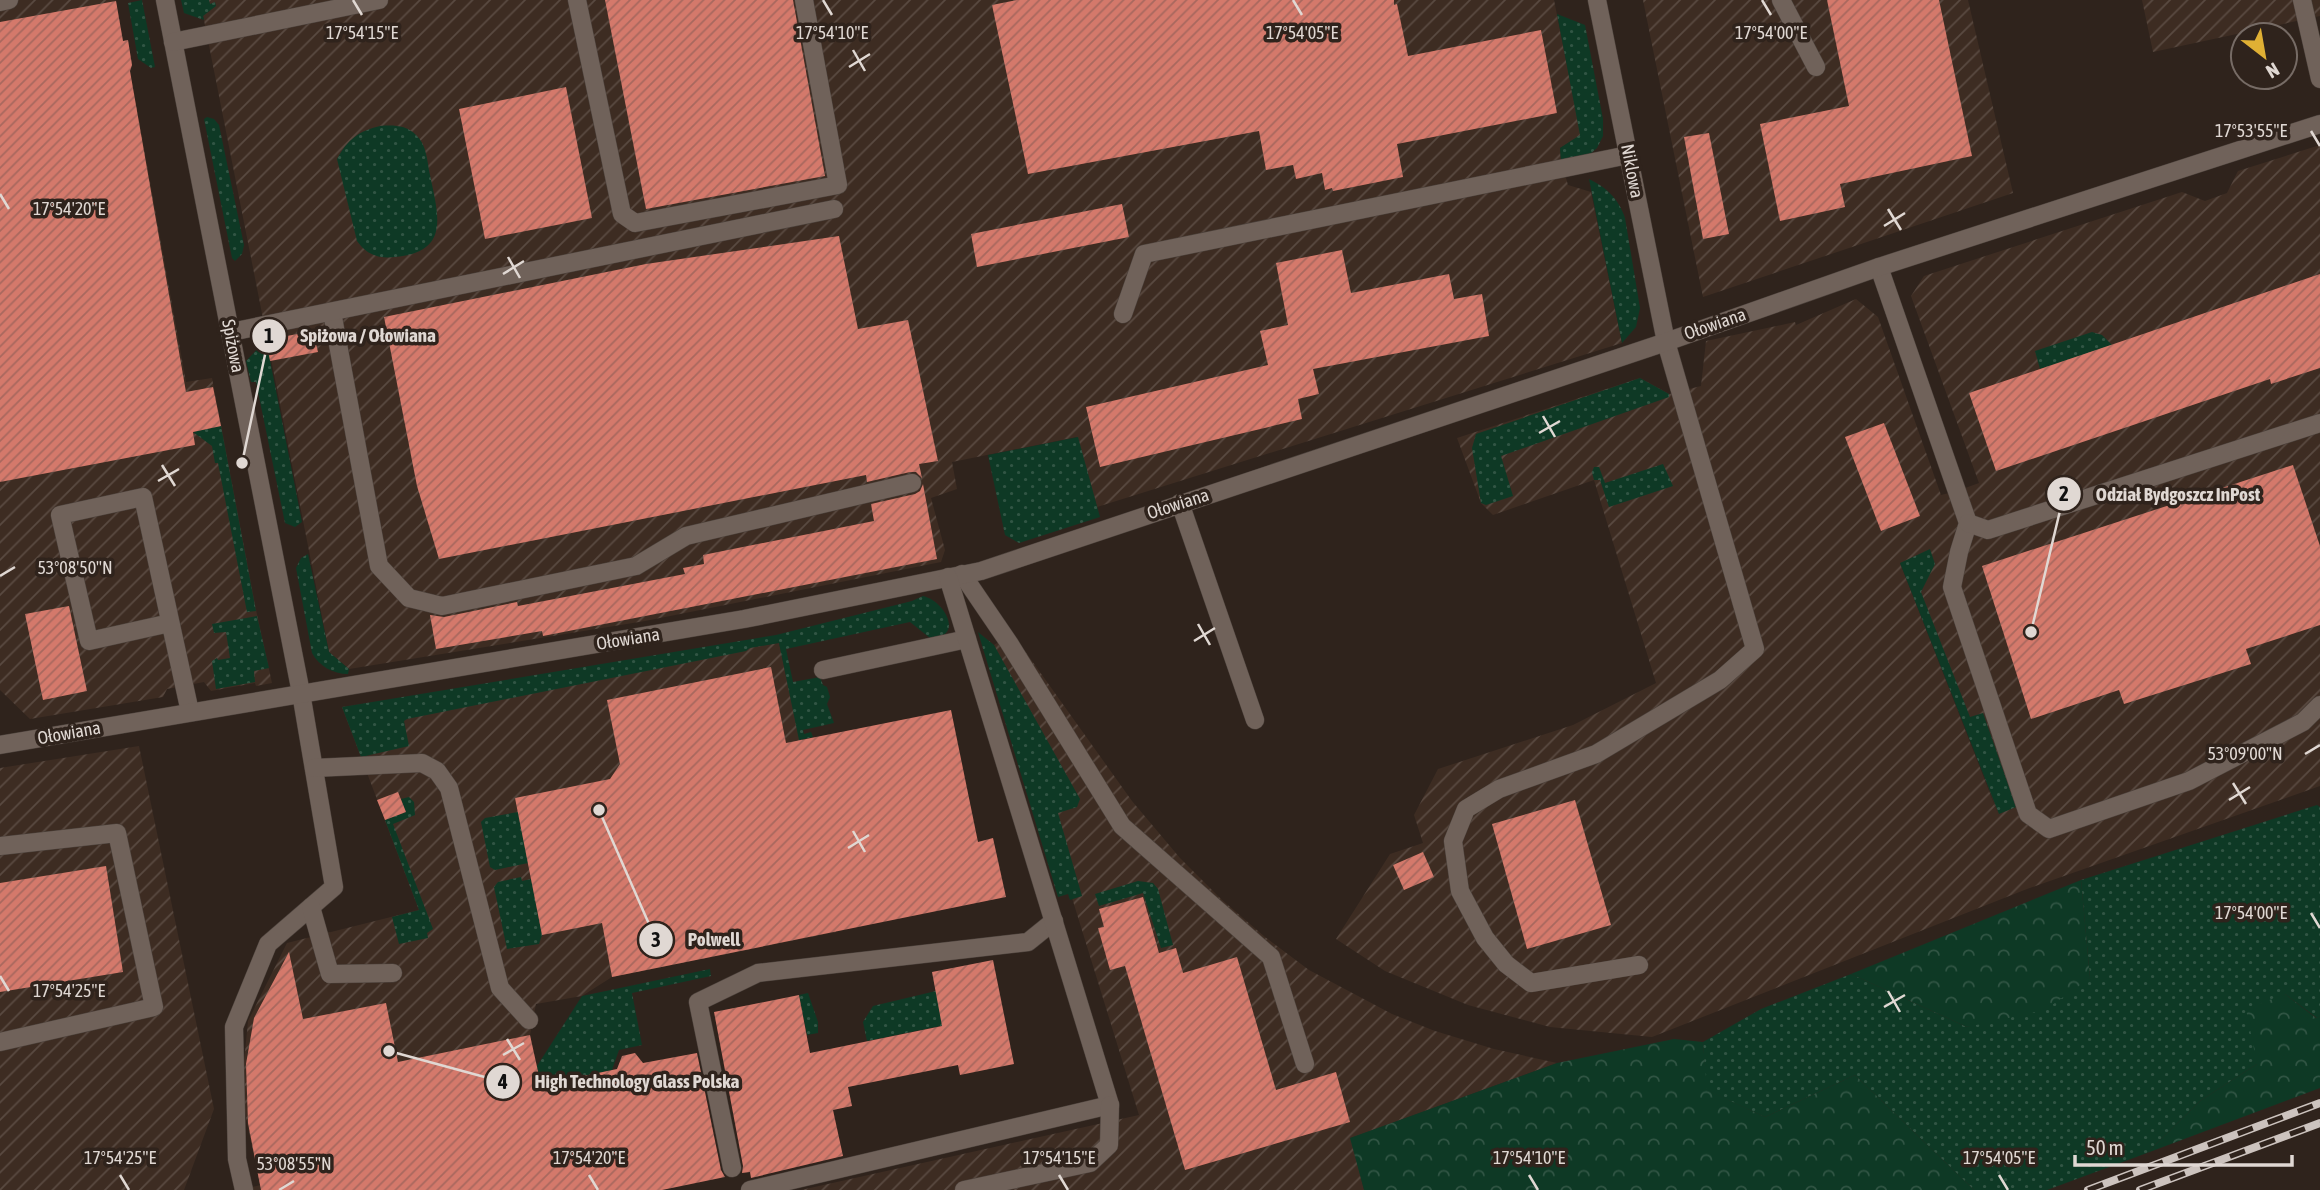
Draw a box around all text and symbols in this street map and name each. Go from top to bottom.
north arrow [2229,21,2299,91]
text: 17°54'15"E [326,22,398,43]
text: 17°54'10"E [796,22,868,43]
text: 17°54'05"E [1266,22,1338,43]
text: 17°54'00"E [1735,22,1807,43]
text: N [2262,58,2283,83]
text: 17°53'55"E [2215,120,2287,141]
street label: Niklowa [1617,142,1648,200]
text: 17°54'20"E [33,198,105,219]
street label: Ołowiana [1681,303,1748,344]
callout: Spiżowa / Ołowiana [251,316,450,356]
street label: Spiżowa [218,318,249,374]
text: 1 [264,323,274,347]
text: Spiżowa / Ołowiana [300,324,436,346]
callout: Odział Bydgoszcz InPost [2047,474,2274,514]
text: 2 [2059,481,2069,505]
text: Odział Bydgoszcz InPost [2096,483,2261,505]
street label: Ołowiana [1144,484,1211,523]
text: 53°08'50"N [37,557,113,578]
street label: Ołowiana [595,623,661,654]
street label: Ołowiana [36,717,102,748]
text: 53°09'00"N [2207,743,2283,764]
text: 17°54'00"E [2215,902,2287,923]
callout: Polwell [638,920,754,960]
text: 3 [651,927,661,951]
text: Polwell [688,928,741,950]
text: 17°54'25"E [33,980,105,1001]
callout: High Technology Glass Polska [485,1062,753,1102]
text: 4 [497,1069,508,1093]
text: High Technology Glass Polska [535,1070,740,1092]
scale bar [2075,1124,2292,1168]
text: 50 m [2086,1135,2124,1159]
text: 17°54'25"E [84,1147,156,1168]
text: 17°54'20"E [553,1147,625,1168]
text: 17°54'15"E [1023,1147,1095,1168]
text: 17°54'10"E [1493,1147,1565,1168]
text: 17°54'05"E [1963,1147,2035,1168]
text: 53°08'55"N [256,1153,332,1174]

